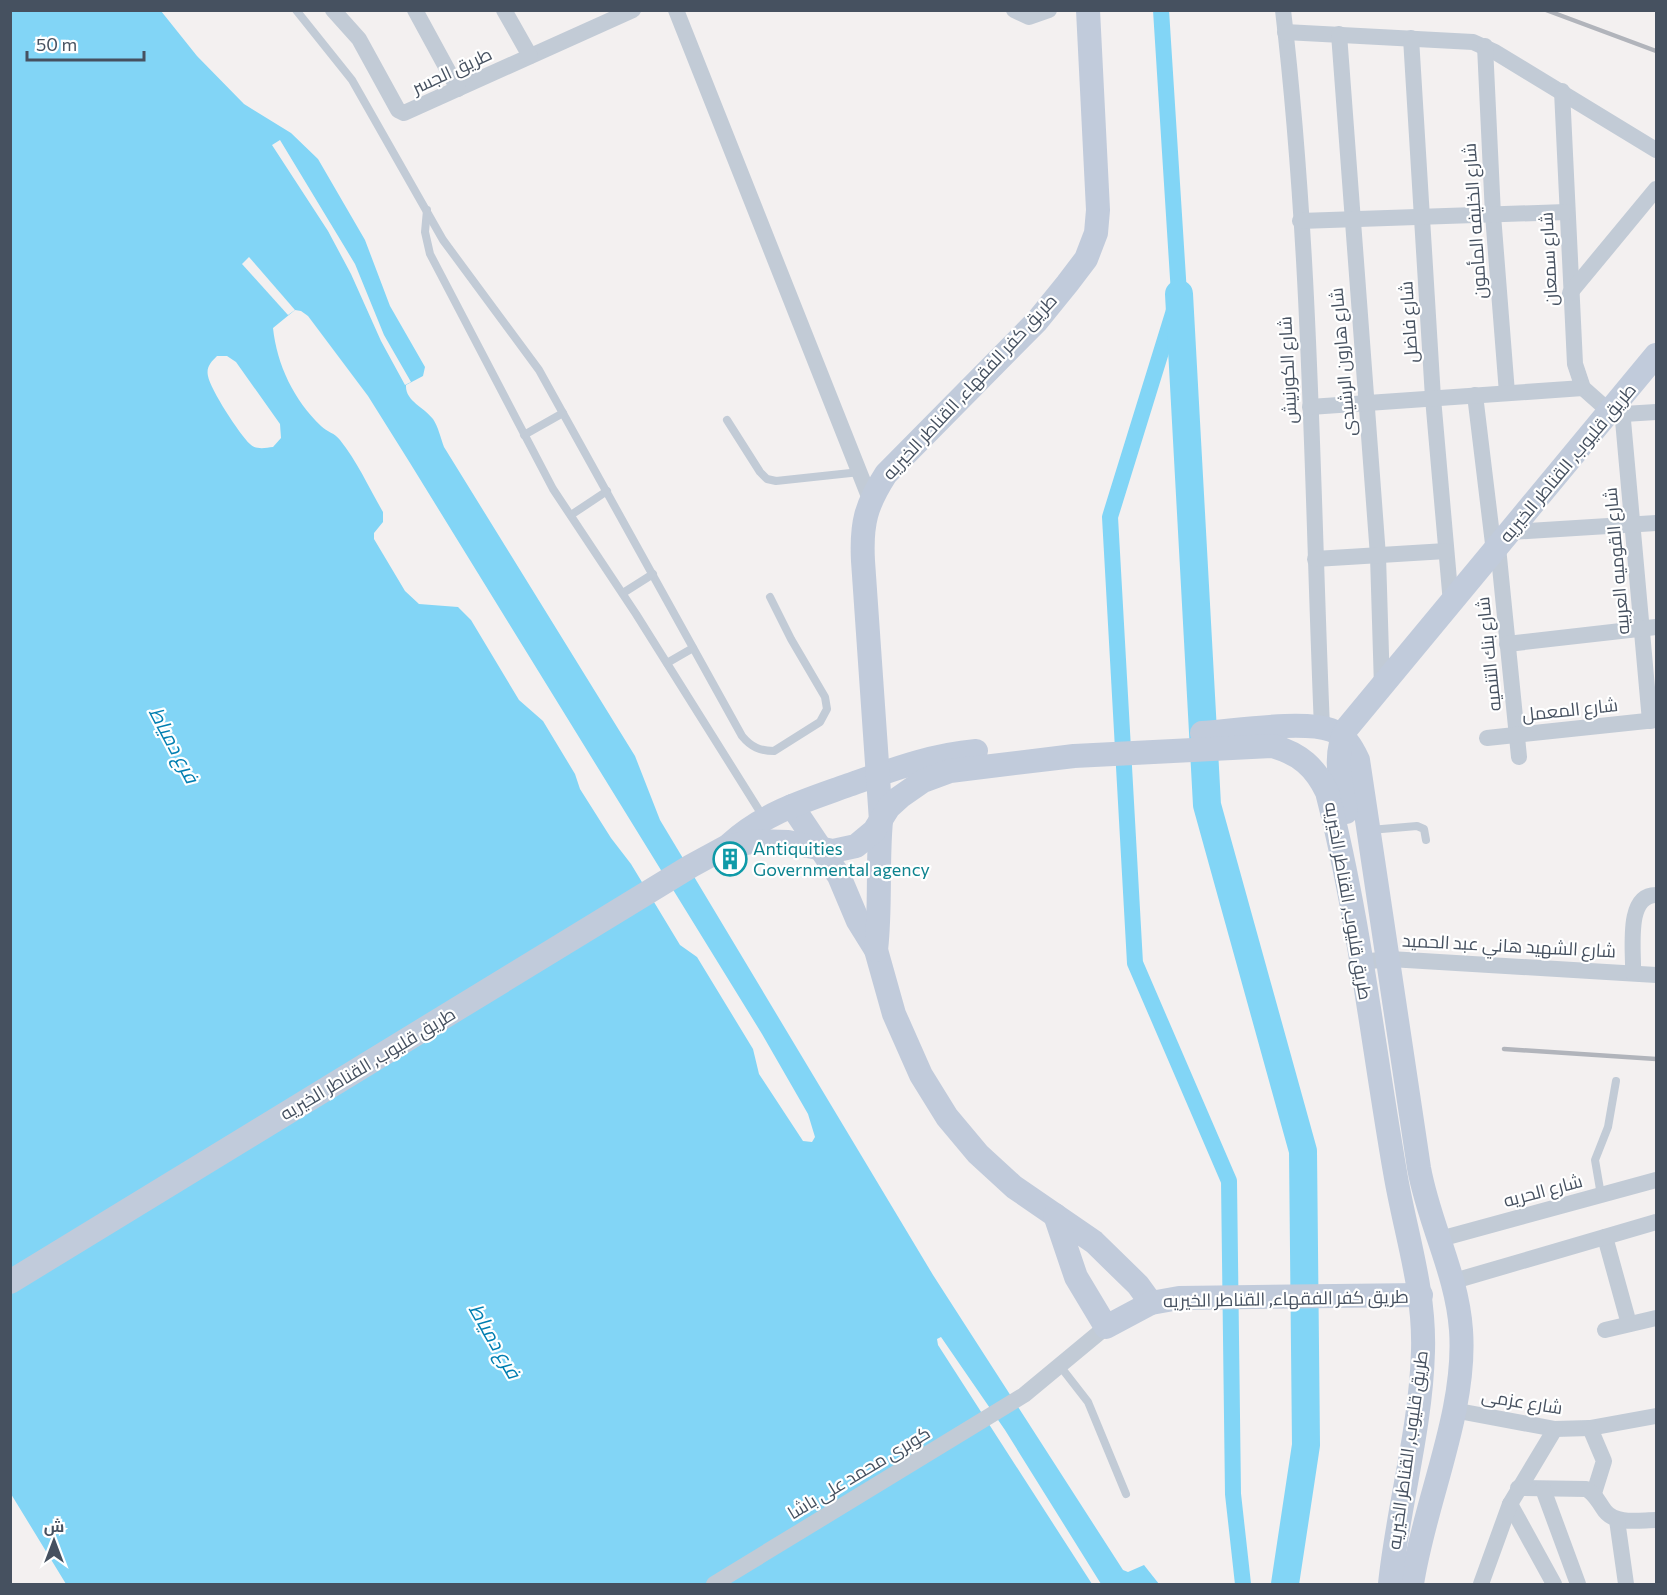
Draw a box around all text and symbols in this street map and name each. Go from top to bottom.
scale bar [27,24,144,62]
text: 50 m [36,33,77,55]
street label: طريق الجسر [407,42,496,100]
street label: شارع الخليفه المأمون [1458,142,1492,300]
street label: شارع سمعان [1535,211,1563,307]
street label: شارع فاضل [1394,280,1424,364]
street label: شارع هارون الرشيدى [1325,287,1361,437]
street label: طريق كفر الفقهاء, القناطر الخيريه [877,289,1063,485]
street label: شارع الكورنيش [1273,316,1303,424]
street label: طريق قليوب, القناطر الخيريه [1494,378,1642,548]
street label: شارع القوميه العربيه [1599,486,1635,636]
street label: شارع بنك التنميه [1471,596,1507,712]
street label: شارع المعمل [1521,693,1619,727]
water label: فرع دمياط [142,702,206,790]
street label: طريق قليوب, القناطر الخيريه [1319,800,1377,1002]
place label: Antiquities Governmental agency [753,837,930,880]
building icon: Antiquities Governmental agency [712,841,748,877]
street label: شارع الشهيد هاني عبد الحميد [1401,928,1617,966]
street label: طريق قليوب, القناطر الخيريه [276,1002,460,1126]
street label: شارع الحريه [1501,1169,1585,1213]
street label: طريق كفر الفقهاء, القناطر الخيريه [1163,1285,1409,1313]
water label: فرع دمياط [462,1299,528,1385]
street label: طريق قليوب, القناطر الخيريه [1382,1349,1434,1551]
street label: شارع عزمى [1480,1384,1564,1420]
street label: كوبرى محمد على باشا [783,1421,934,1524]
north arrow [24,1511,84,1571]
text: ش [44,1516,64,1536]

